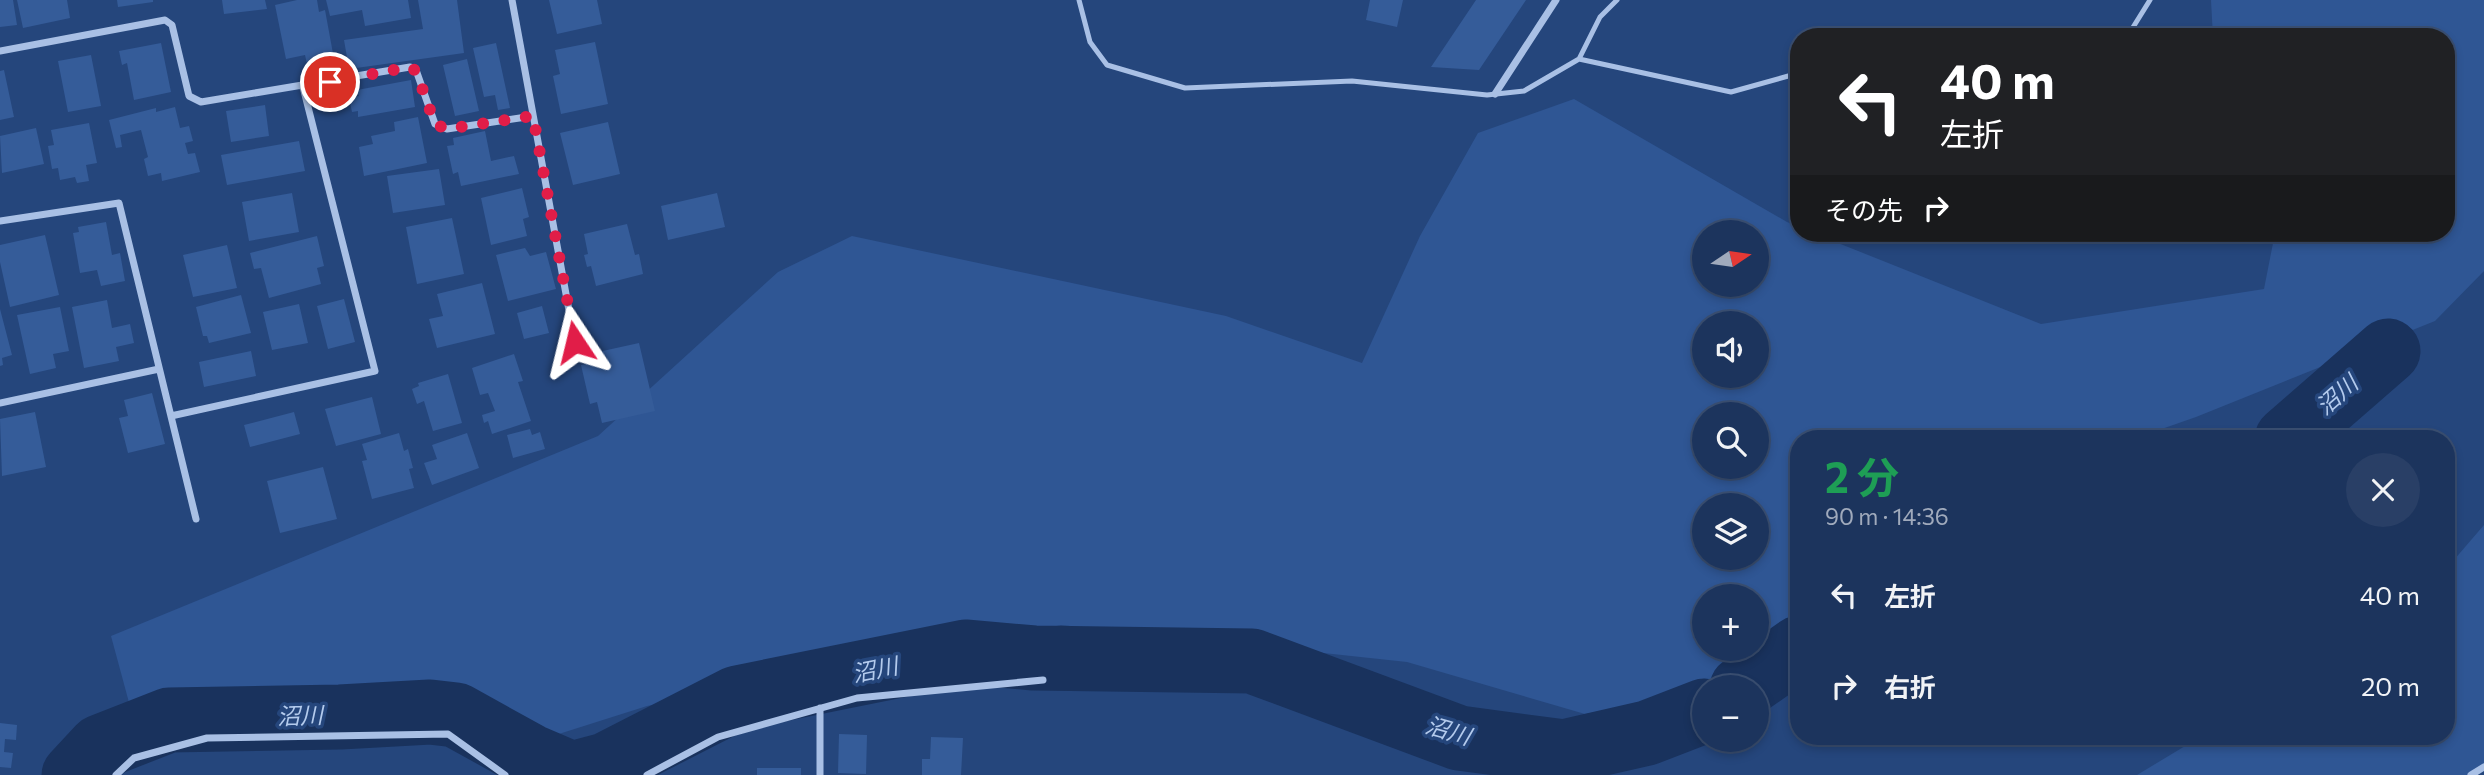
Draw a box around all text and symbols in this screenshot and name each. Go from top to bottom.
text: 40 m [1940,49,2055,109]
pin [300,52,360,112]
icon: left [1825,56,1916,147]
icon: arrive [311,63,349,101]
text: 左折 [1940,113,2004,153]
icon: right [1917,189,1955,227]
text: その先 [1825,194,1903,225]
north arrow [1692,220,1769,298]
map controls [1692,220,1769,752]
position arrow [538,305,612,379]
button: sound [1692,311,1769,388]
water label: 沼川 [2310,367,2365,420]
button: search [1692,402,1769,479]
text: 2 分 [1825,450,1899,502]
button: close [2346,453,2420,527]
button: layers [1692,493,1769,570]
text: 90 m · 14:36 [1825,502,1949,530]
icon: left [1825,576,1863,614]
text: 40 m [2360,579,2420,610]
text: 左折 [1884,580,1936,611]
button: + [1692,584,1769,661]
water label: 沼川 [850,650,903,687]
icon: right [1825,667,1863,705]
text: 20 m [2361,670,2420,701]
text: 右折 [1884,671,1936,702]
button: − [1692,675,1769,752]
water label: 沼川 [276,700,326,730]
water label: 沼川 [1422,710,1477,751]

